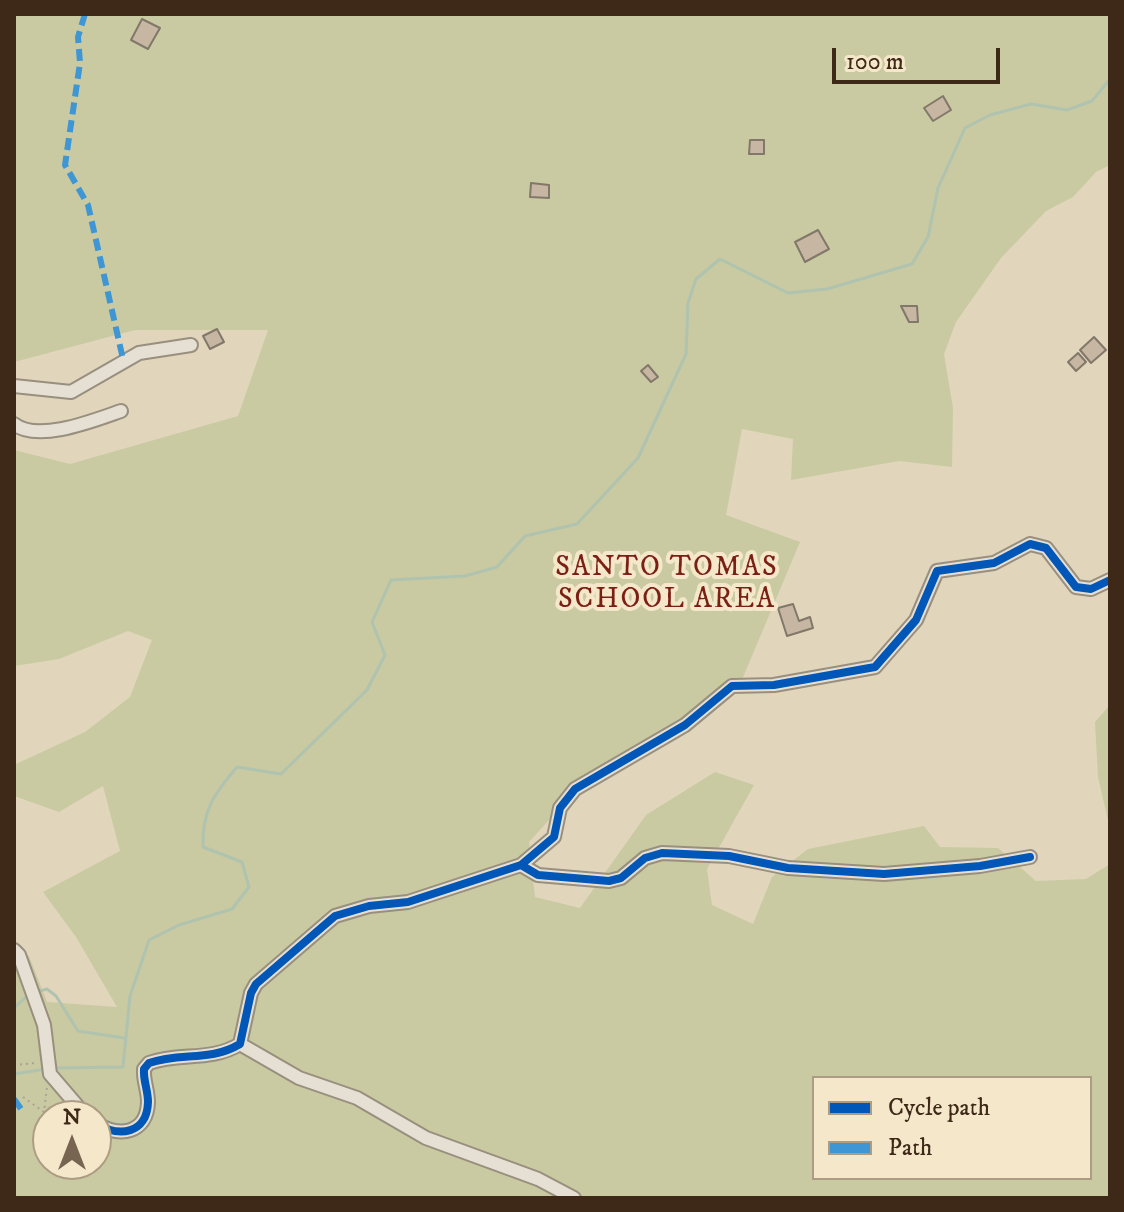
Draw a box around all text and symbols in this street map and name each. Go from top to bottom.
scale bar [836,32,1004,82]
text: 100 m [846,47,904,77]
district label: SANTO TOMAS SCHOOL AREA [555,552,779,618]
legend [812,1076,1092,1180]
text: Cycle path [888,1093,990,1123]
north arrow [32,1100,112,1180]
text: N [63,1104,81,1131]
text: Path [888,1133,932,1163]

